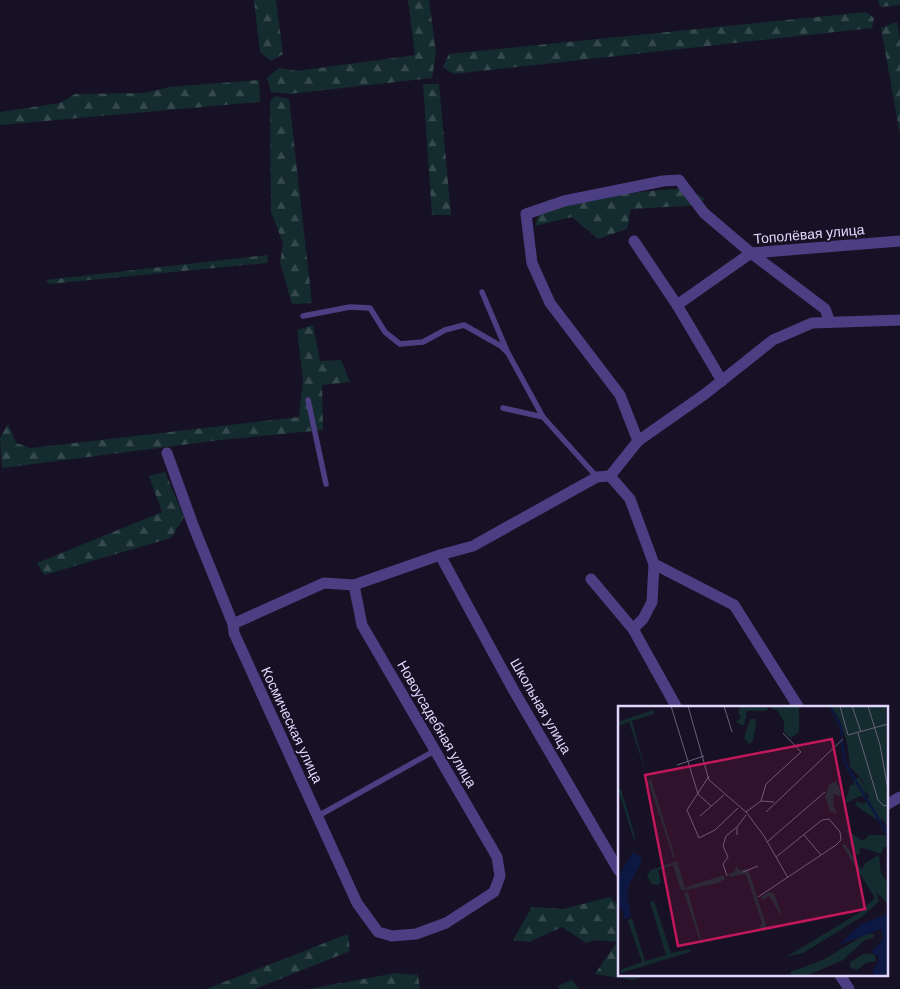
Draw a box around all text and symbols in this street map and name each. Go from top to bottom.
street label: Тополёвая улица [753,220,865,248]
street label: Школьная улица [506,655,576,757]
street label: Новоусадебная улица [393,657,481,791]
street label: Космическая улица [257,664,327,786]
inset map [618,706,888,976]

